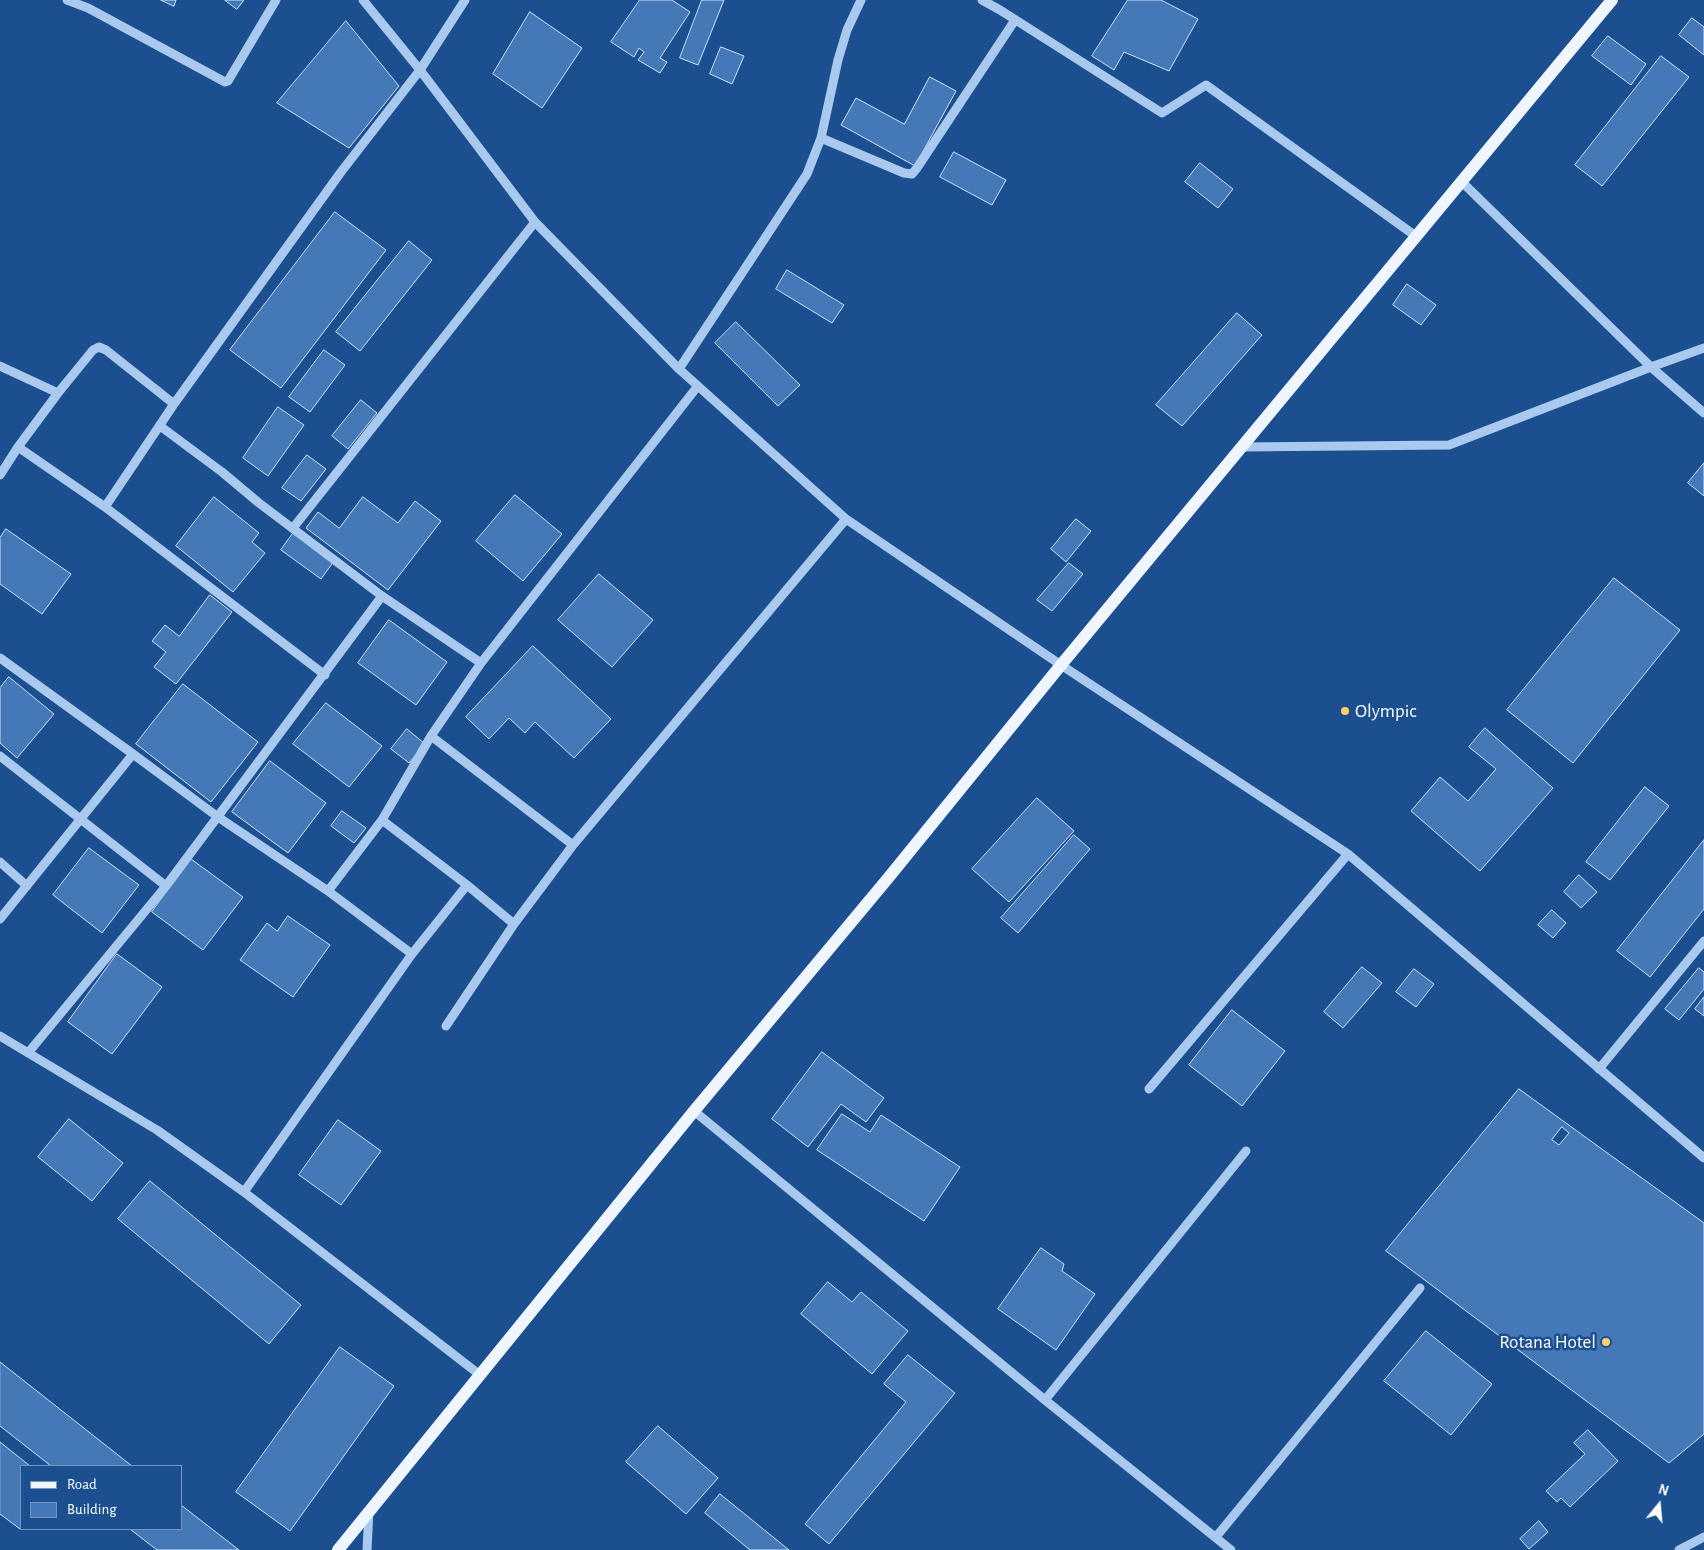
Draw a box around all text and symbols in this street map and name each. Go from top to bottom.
place label: Olympic [1355,700,1417,722]
marker: Olympic [1339,705,1351,717]
place label: Rotana Hotel [1499,1331,1596,1353]
marker: Rotana Hotel [1600,1336,1612,1348]
legend [20,1465,182,1530]
text: Road [67,1477,97,1492]
north arrow [1634,1480,1684,1530]
text: N [1657,1483,1670,1499]
text: Building [67,1502,117,1517]

